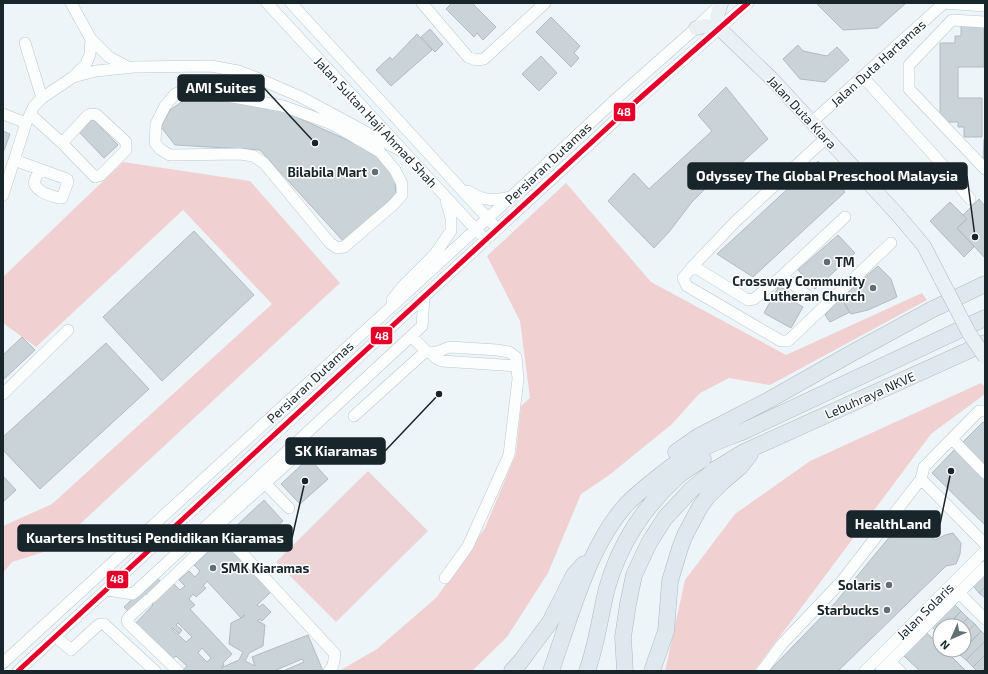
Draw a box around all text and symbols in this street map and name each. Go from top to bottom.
street label: Jalan Duta Hartamas [827,16,929,110]
street label: Jalan Sultan Haji Ahmad Shah [311,53,441,191]
street label: Jalan Duta Kiara [764,72,840,152]
callout: AMI Suites [178,75,264,101]
text: AMI Suites [186,79,256,96]
line badge: 48 [613,102,636,122]
text: 48 [617,105,631,118]
street label: Persiaran Dutamas [501,119,595,207]
callout: Odyssey The Global Preschool Malaysia [688,163,967,189]
place label: Bilabila Mart [287,164,368,180]
marker: Bilabila Mart [370,167,380,177]
text: Odyssey The Global Preschool Malaysia [696,167,958,184]
place label: TM [835,254,855,270]
marker: TM [822,257,832,267]
place label: Crossway Community Lutheran Church [732,273,866,304]
marker: Crossway Community Lutheran Church [868,283,878,293]
line badge: 48 [370,326,393,345]
text: 48 [375,329,389,342]
street label: Persiaran Dutamas [263,338,357,426]
street label: Lebuhraya NKVE [822,368,918,422]
callout: SK Kiaramas [286,438,385,464]
text: SK Kiaramas [295,442,377,459]
callout: HealthLand [847,511,940,537]
text: HealthLand [855,515,931,532]
callout: Kuarters Institusi Pendidikan Kiaramas [18,525,292,551]
text: Kuarters Institusi Pendidikan Kiaramas [26,529,284,546]
place label: SMK Kiaramas [221,560,309,576]
marker: SMK Kiaramas [208,563,218,573]
line badge: 48 [106,570,129,589]
text: 48 [110,572,124,585]
place label: Solaris [838,577,881,593]
street label: Jalan Solaris [893,579,957,643]
marker: Solaris [884,580,894,590]
place label: Starbucks [817,602,879,618]
marker: Starbucks [882,605,892,615]
north arrow [932,618,972,658]
text: N [937,638,952,653]

